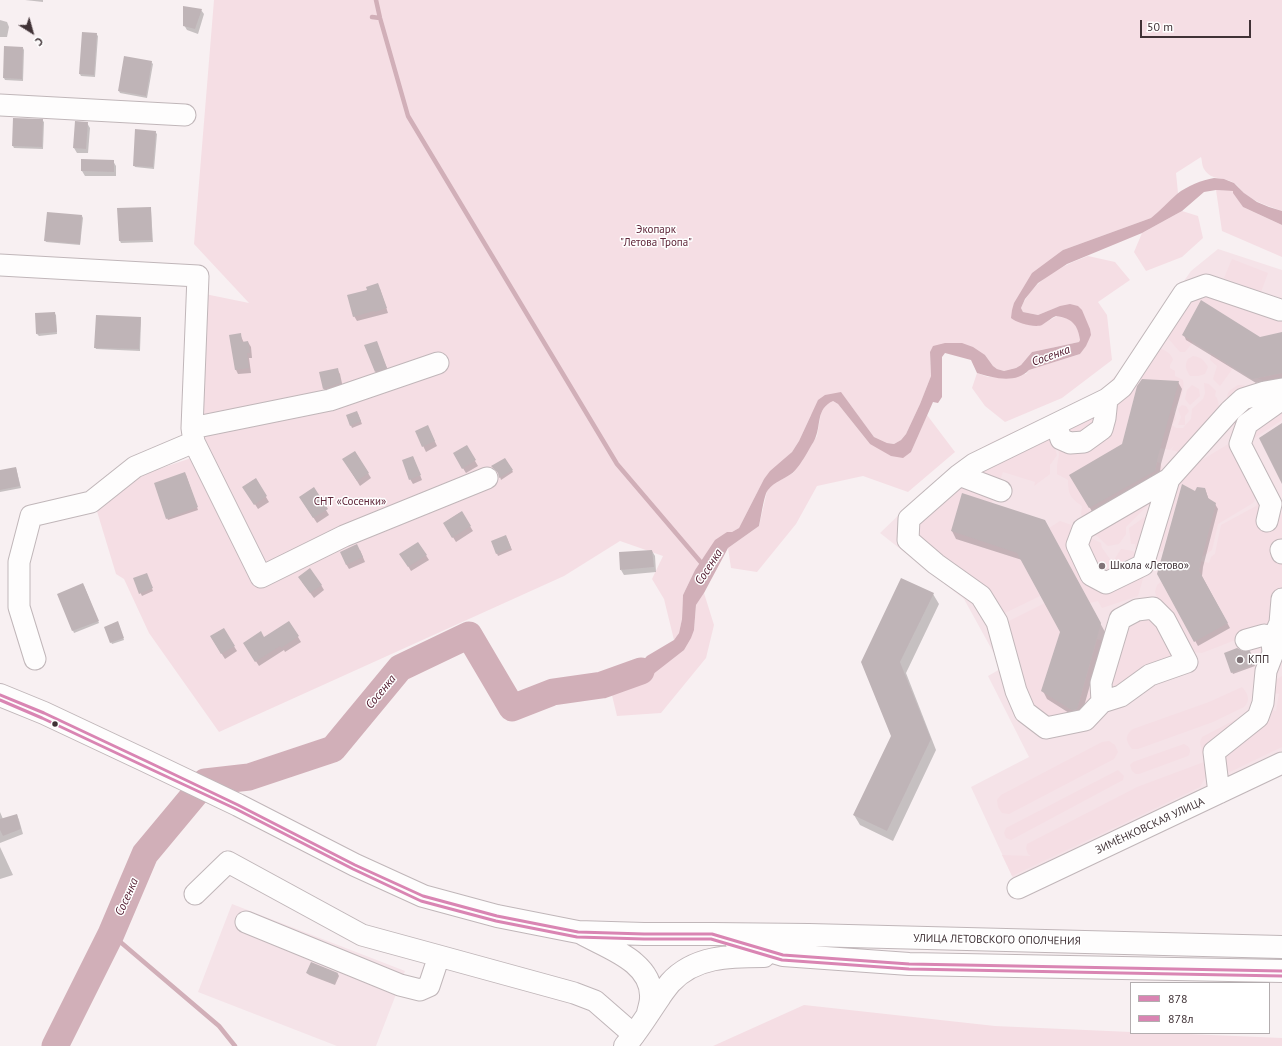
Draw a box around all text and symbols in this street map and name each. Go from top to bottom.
north arrow [12,12,52,52]
scale bar [1142,12,1253,38]
text: 50 m [1147,19,1173,34]
text: С [33,34,46,49]
park label: Экопарк "Летова Тропа" [620,223,692,249]
water label: Сосенка [1030,342,1072,370]
park label: СНТ «Сосенки» [314,495,386,509]
water label: Сосенка [692,546,726,588]
place label: Школа «Летово» [1110,559,1189,573]
marker: Школа «Летово» [1097,561,1107,571]
place label: КПП [1248,653,1269,667]
marker: КПП [1235,655,1245,665]
water label: Сосенка [363,672,399,712]
unlabelled marker [50,719,60,729]
street label: ЗИМЁНКОВСКАЯ УЛИЦА [1093,795,1207,857]
water label: Сосенка [112,876,142,918]
street label: УЛИЦА ЛЕТОВСКОГО ОПОЛЧЕНИЯ [913,932,1081,948]
legend [1130,982,1270,1034]
text: 878 [1168,991,1188,1006]
text: 878л [1168,1011,1194,1026]

